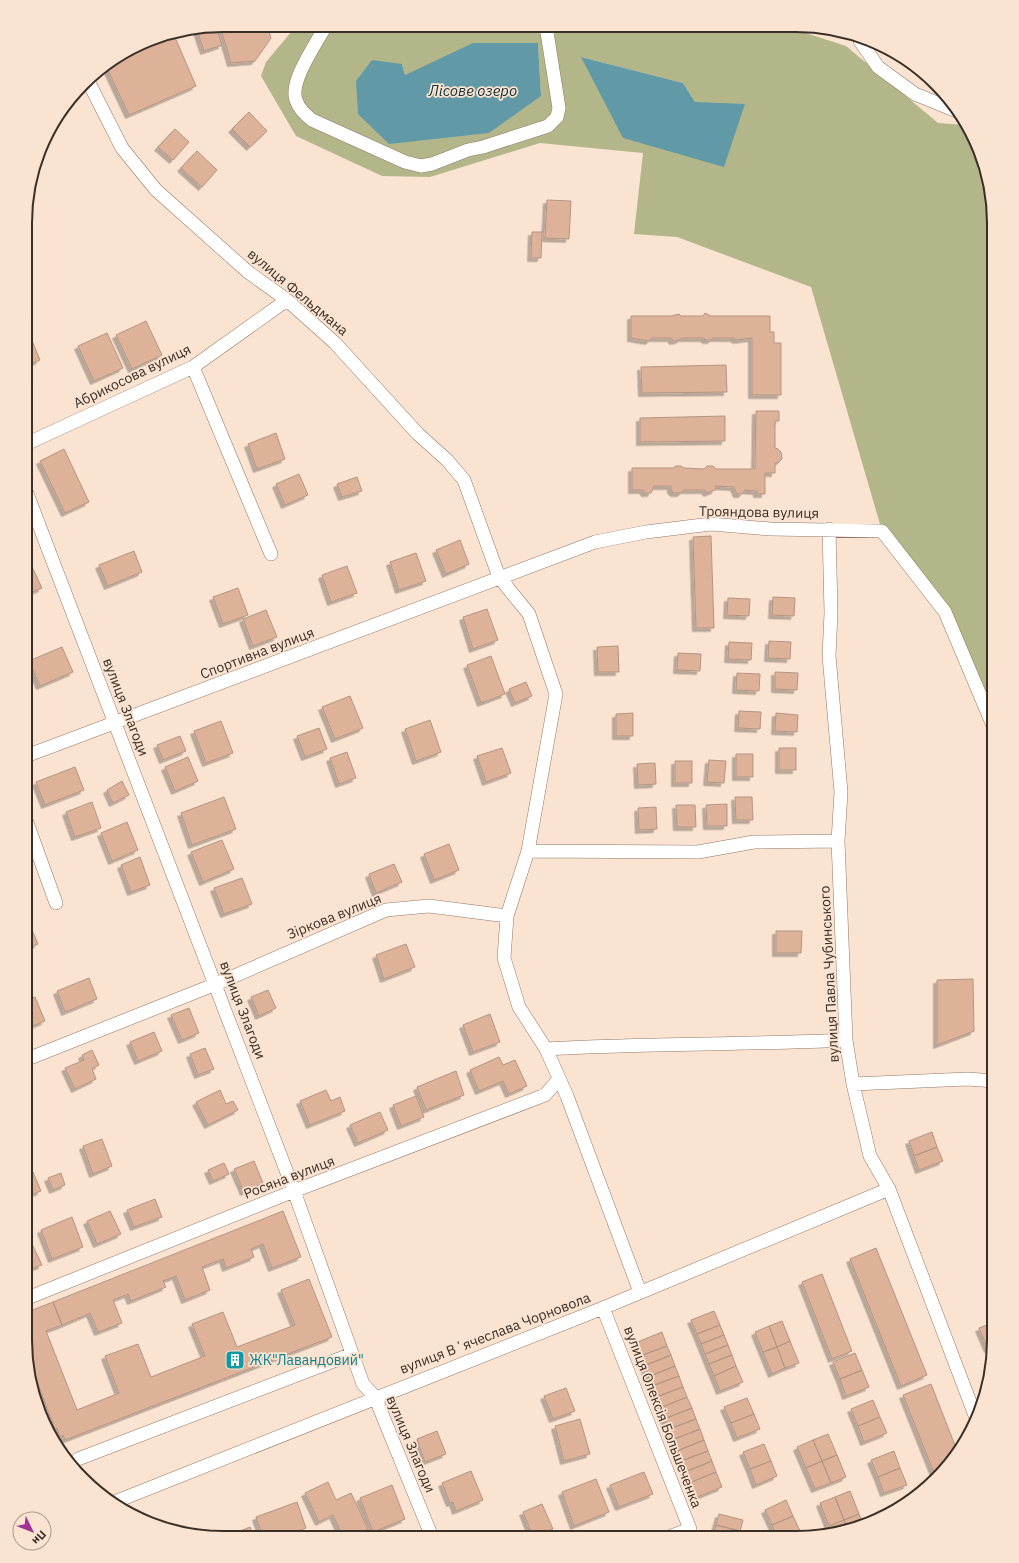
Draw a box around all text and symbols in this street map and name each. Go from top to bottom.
water label: Лісове озеро [428,81,517,100]
street label: вулиця Фельдмана [244,245,352,340]
street label: Абрикосова вулиця [70,340,194,412]
street label: Трояндова вулиця [699,502,819,522]
street label: Спортивна вулиця [197,623,317,683]
street label: вулиця Злагоди [99,655,153,759]
street label: вулиця Павла Чубинського [815,885,843,1063]
street label: Зіркова вулиця [284,889,384,943]
street label: вулиця Злагоди [216,958,270,1062]
street label: Росяна вулиця [241,1151,337,1203]
street label: вулиця Вʼячеслава Чорновола [397,1288,593,1378]
street label: вулиця Олексія Большеченка [620,1324,706,1511]
building icon: ЖК"Лавандовий" [224,1349,246,1371]
place label: ЖК"Лавандовий" [249,1351,364,1369]
street label: вулиця Злагоди [382,1393,440,1495]
north arrow [12,1511,52,1551]
text: Пн [29,1528,49,1548]

